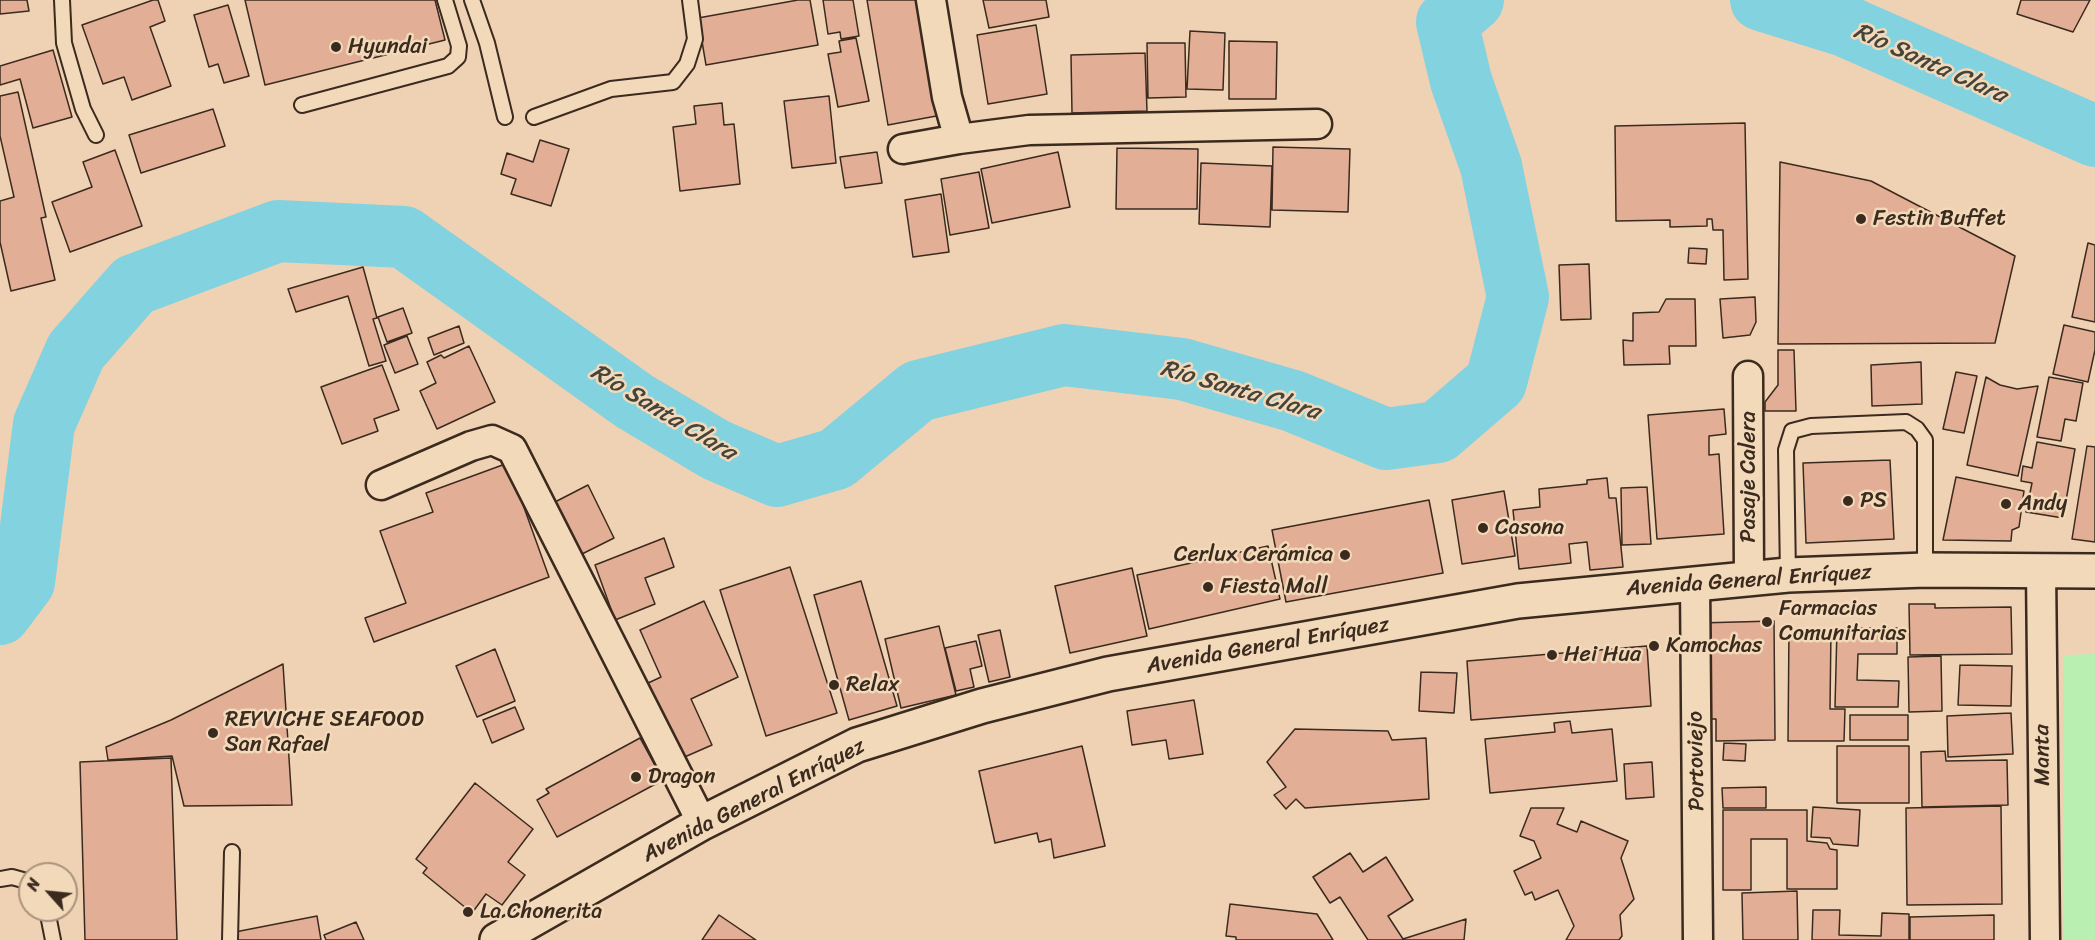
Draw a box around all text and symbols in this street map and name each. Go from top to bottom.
water label: Río Santa Clara [1849,17,2011,111]
place label: Hyundai [348,34,427,60]
marker: Hyundai [329,40,343,54]
place label: Festin Buffet [1873,206,2006,232]
marker: Festin Buffet [1854,212,1868,226]
water label: Río Santa Clara [1157,355,1323,427]
water label: Río Santa Clara [585,358,741,468]
street label: Pasaje Calera [1736,411,1762,543]
place label: PS [1860,488,1887,514]
place label: Andy [2018,491,2067,517]
marker: PS [1841,494,1855,508]
marker: Andy [1999,497,2013,511]
place label: Casona [1495,515,1564,541]
marker: Casona [1476,521,1490,535]
place label: Cerlux Cerámica [1174,542,1333,568]
marker: Cerlux Cerámica [1338,548,1352,562]
street label: Avenida General Enríquez [1625,559,1873,603]
place label: Fiesta Mall [1220,574,1327,600]
marker: Fiesta Mall [1201,580,1215,594]
place label: Farmacias Comunitarias [1779,596,1907,648]
street label: Avenida General Enríquez [1145,612,1391,680]
marker: Farmacias Comunitarias [1760,615,1774,629]
place label: Kamochas [1666,633,1762,659]
marker: Kamochas [1647,639,1661,653]
place label: Hei Hua [1564,642,1641,668]
marker: Hei Hua [1545,648,1559,662]
place label: Relax [846,672,899,698]
marker: Relax [827,678,841,692]
place label: REYVICHE SEAFOOD San Rafael [225,707,424,758]
street label: Portoviejo [1683,711,1711,811]
street label: Manta [2029,724,2057,786]
marker: REYVICHE SEAFOOD San Rafael [206,726,220,740]
street label: Avenida General Enríquez [638,733,870,869]
place label: Dragon [648,764,715,790]
marker: Dragon [629,770,643,784]
north arrow [18,862,78,922]
text: N [18,873,49,896]
place label: La Chonerita [480,899,602,925]
marker: La Chonerita [461,905,475,919]

